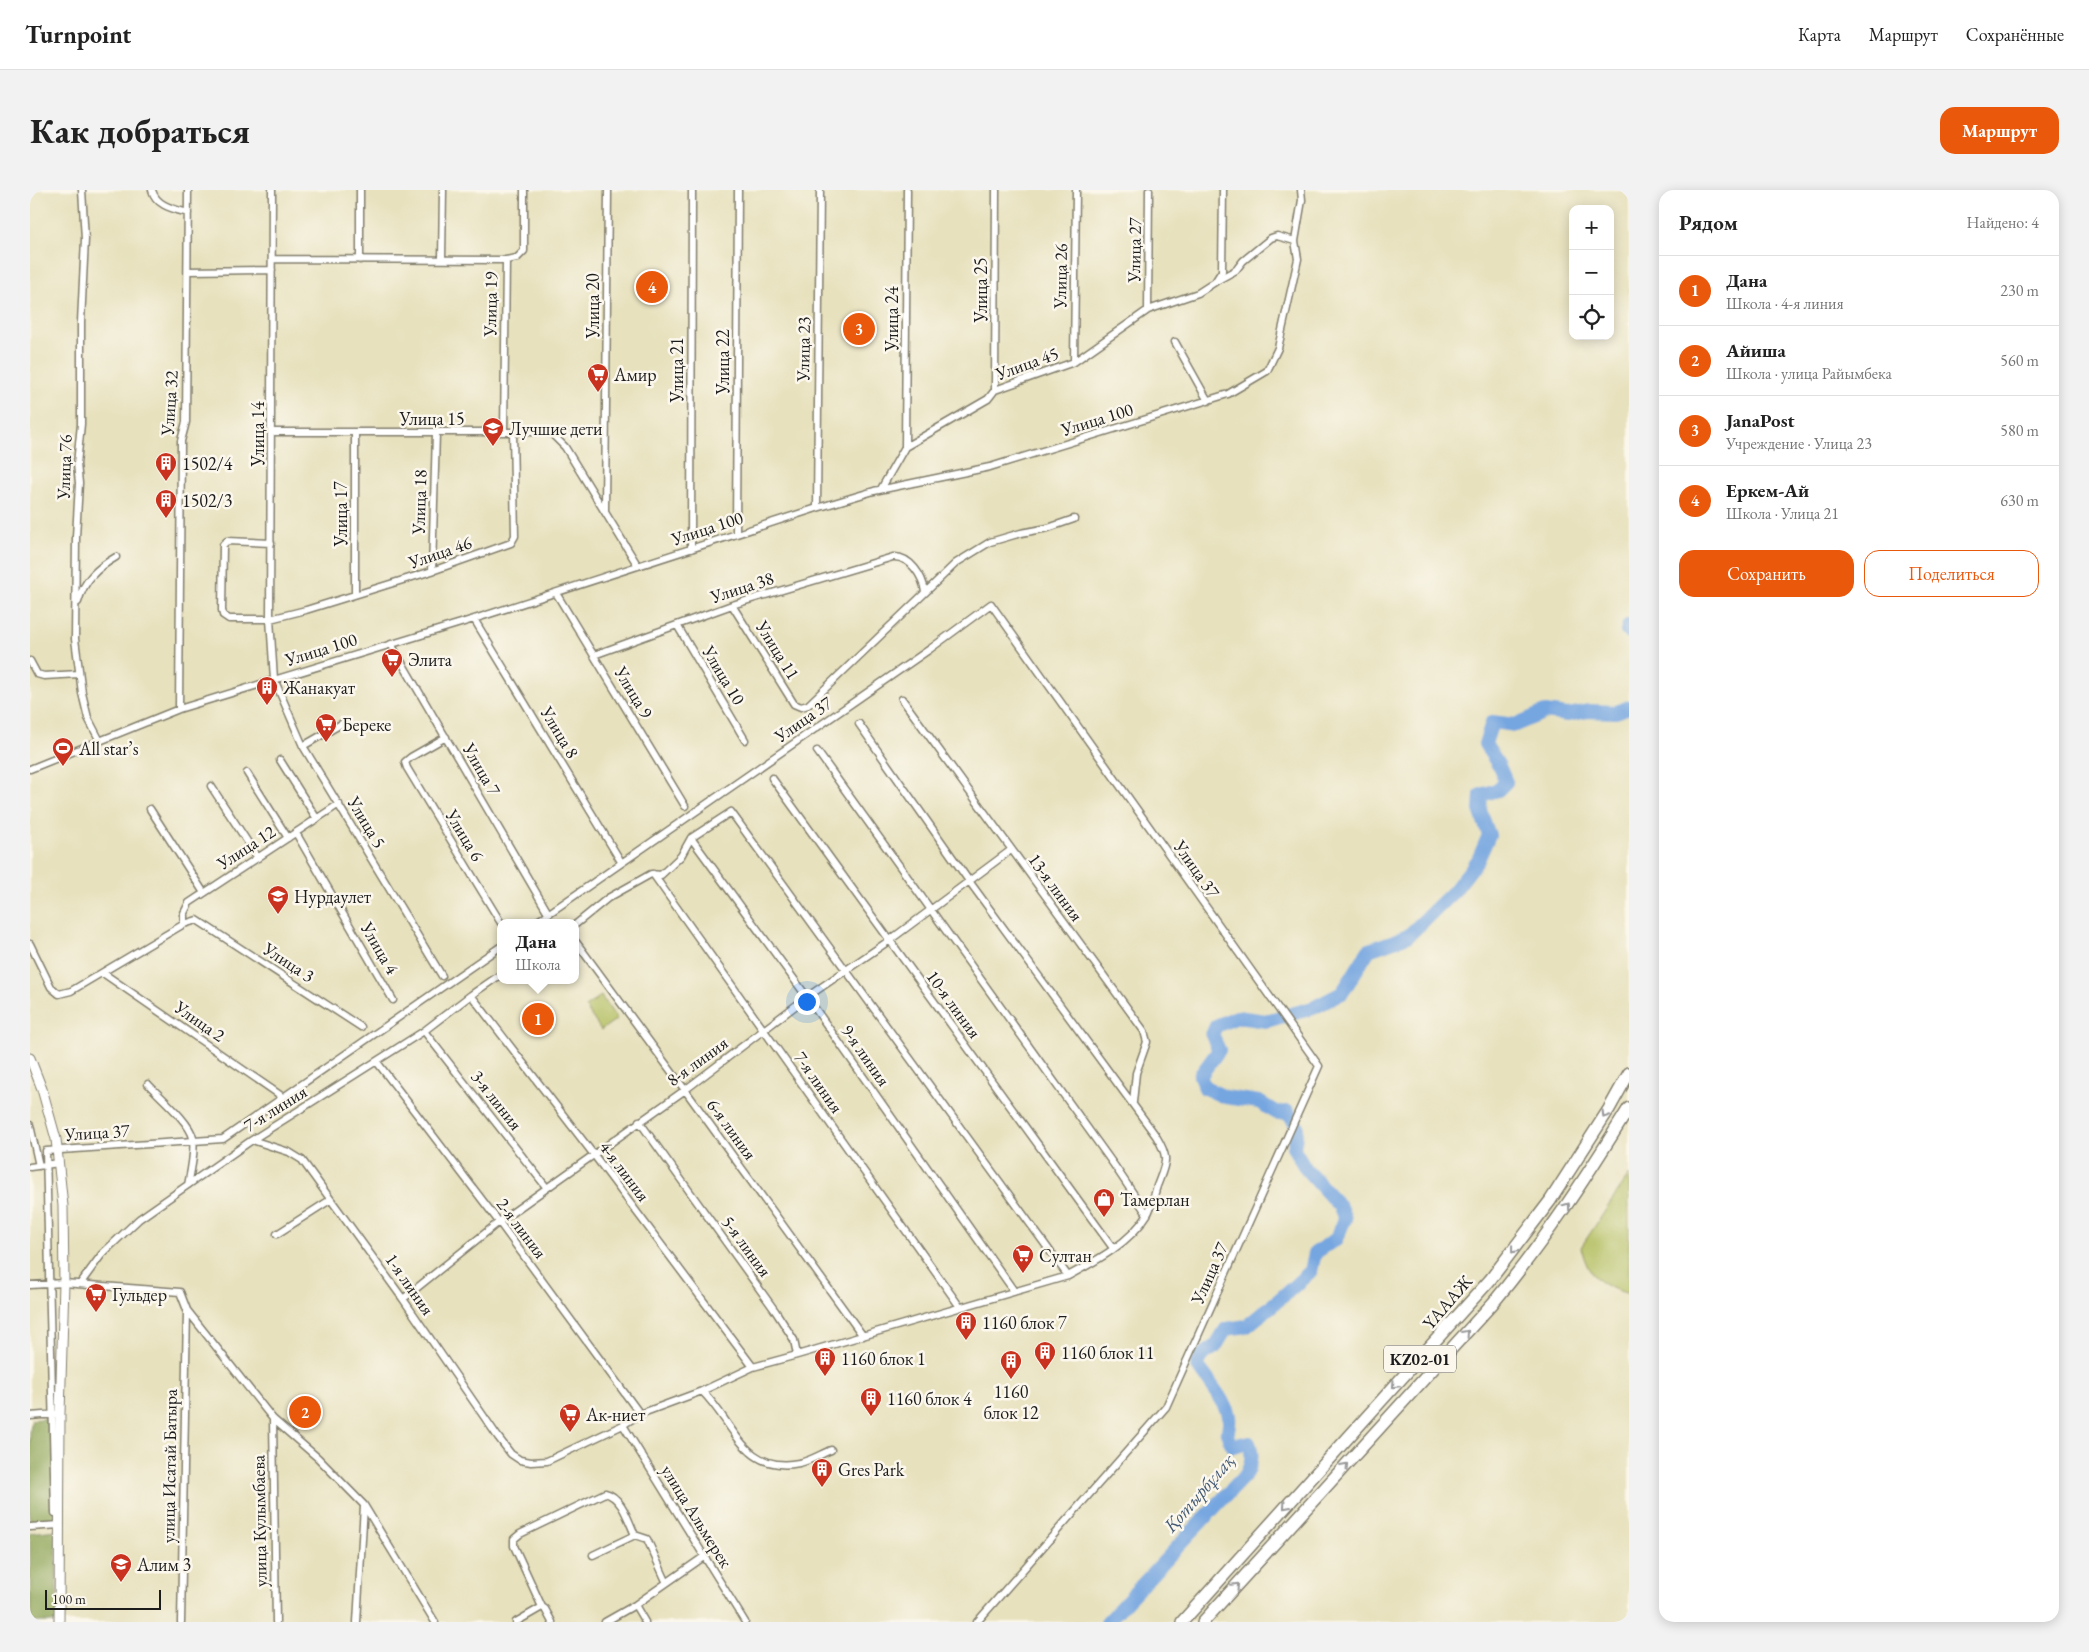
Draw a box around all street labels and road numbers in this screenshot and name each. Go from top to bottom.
street label: Улица 27 [1122,217,1146,284]
street label: Улица 26 [1048,243,1072,310]
street label: Улица 25 [969,257,992,324]
street label: Улица 19 [478,271,502,338]
street label: Улица 20 [581,273,604,340]
street label: Улица 24 [880,286,903,353]
street label: Улица 23 [791,316,815,383]
street label: Улица 22 [711,329,734,396]
street label: Улица 21 [665,337,688,404]
street label: Улица 45 [992,341,1062,385]
street label: Улица 32 [155,369,183,437]
street label: Улица 100 [1057,397,1136,441]
street label: Улица 14 [246,401,269,468]
street label: Улица 15 [398,407,465,430]
street label: Улица 76 [51,434,77,501]
street label: Улица 18 [406,469,432,536]
street label: Улица 17 [329,481,352,548]
street label: Улица 100 [667,506,746,551]
street label: Улица 46 [405,530,475,574]
street label: Улица 38 [707,566,777,608]
street label: Улица 11 [750,615,805,684]
street label: Улица 100 [281,627,360,671]
street label: Улица 10 [697,640,751,709]
street label: Улица 9 [609,661,659,722]
street label: Улица 37 [769,691,837,748]
street label: Улица 8 [535,701,584,762]
street label: Улица 7 [457,738,506,800]
street label: Улица 5 [342,791,391,852]
street label: Улица 6 [440,804,490,865]
street label: Улица 12 [212,819,280,875]
street label: Улица 37 [1168,835,1225,903]
street label: 13-я линия [1023,848,1089,926]
street label: Улица 4 [355,917,404,979]
street label: Улица 3 [258,936,319,987]
street label: 10-я линия [921,965,987,1043]
street label: Улица 2 [169,995,230,1047]
street label: 9-я линия [836,1020,896,1090]
street label: 8-я линия [662,1031,732,1091]
street label: 7-я линия [789,1047,849,1117]
street label: 3-я линия [466,1065,528,1135]
street label: 7-я линия [239,1080,311,1136]
street label: 6-я линия [702,1094,762,1164]
street label: Улица 37 [63,1118,131,1146]
street label: 4-я линия [595,1136,655,1206]
street label: 2-я линия [492,1193,552,1263]
street label: 5-я линия [717,1211,777,1281]
street label: Улица 37 [1185,1238,1233,1308]
street label: 1-я линия [380,1249,440,1319]
street label: ҮАААЖ [1417,1270,1477,1334]
road number: KZ02-01 [1384,1346,1456,1372]
street label: улица Исатай Батыра [156,1388,182,1543]
street label: улица Кулымбаева [246,1454,272,1587]
street label: улица Альмерек [656,1460,738,1572]

